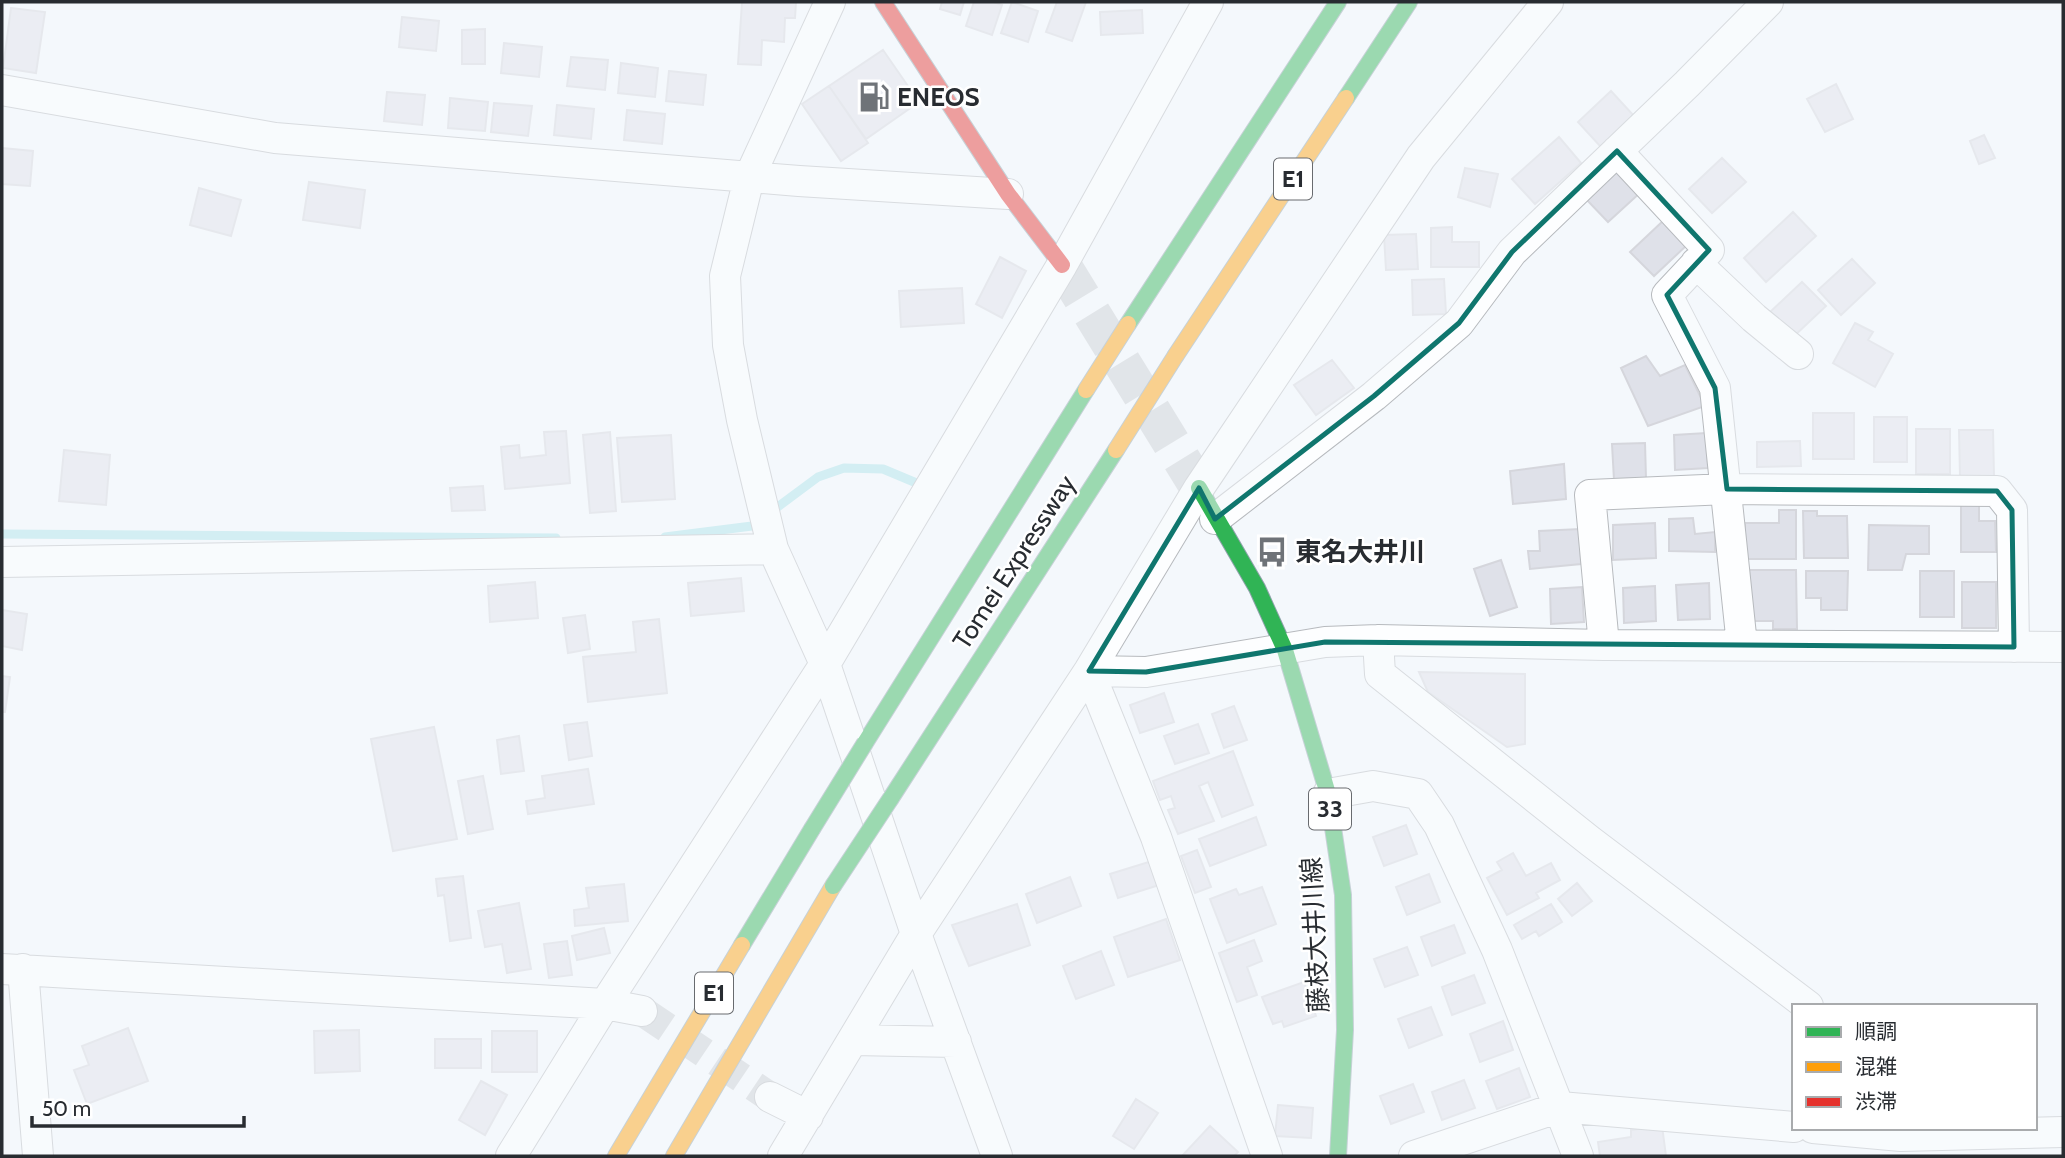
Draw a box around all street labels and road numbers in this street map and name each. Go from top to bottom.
road number: E1 [1274,159,1312,200]
street label: Tomei Expressway [946,469,1082,655]
road number: 33 [1309,788,1351,830]
street label: 藤枝大井川線 [1295,856,1335,1014]
road number: E1 [695,973,733,1014]

